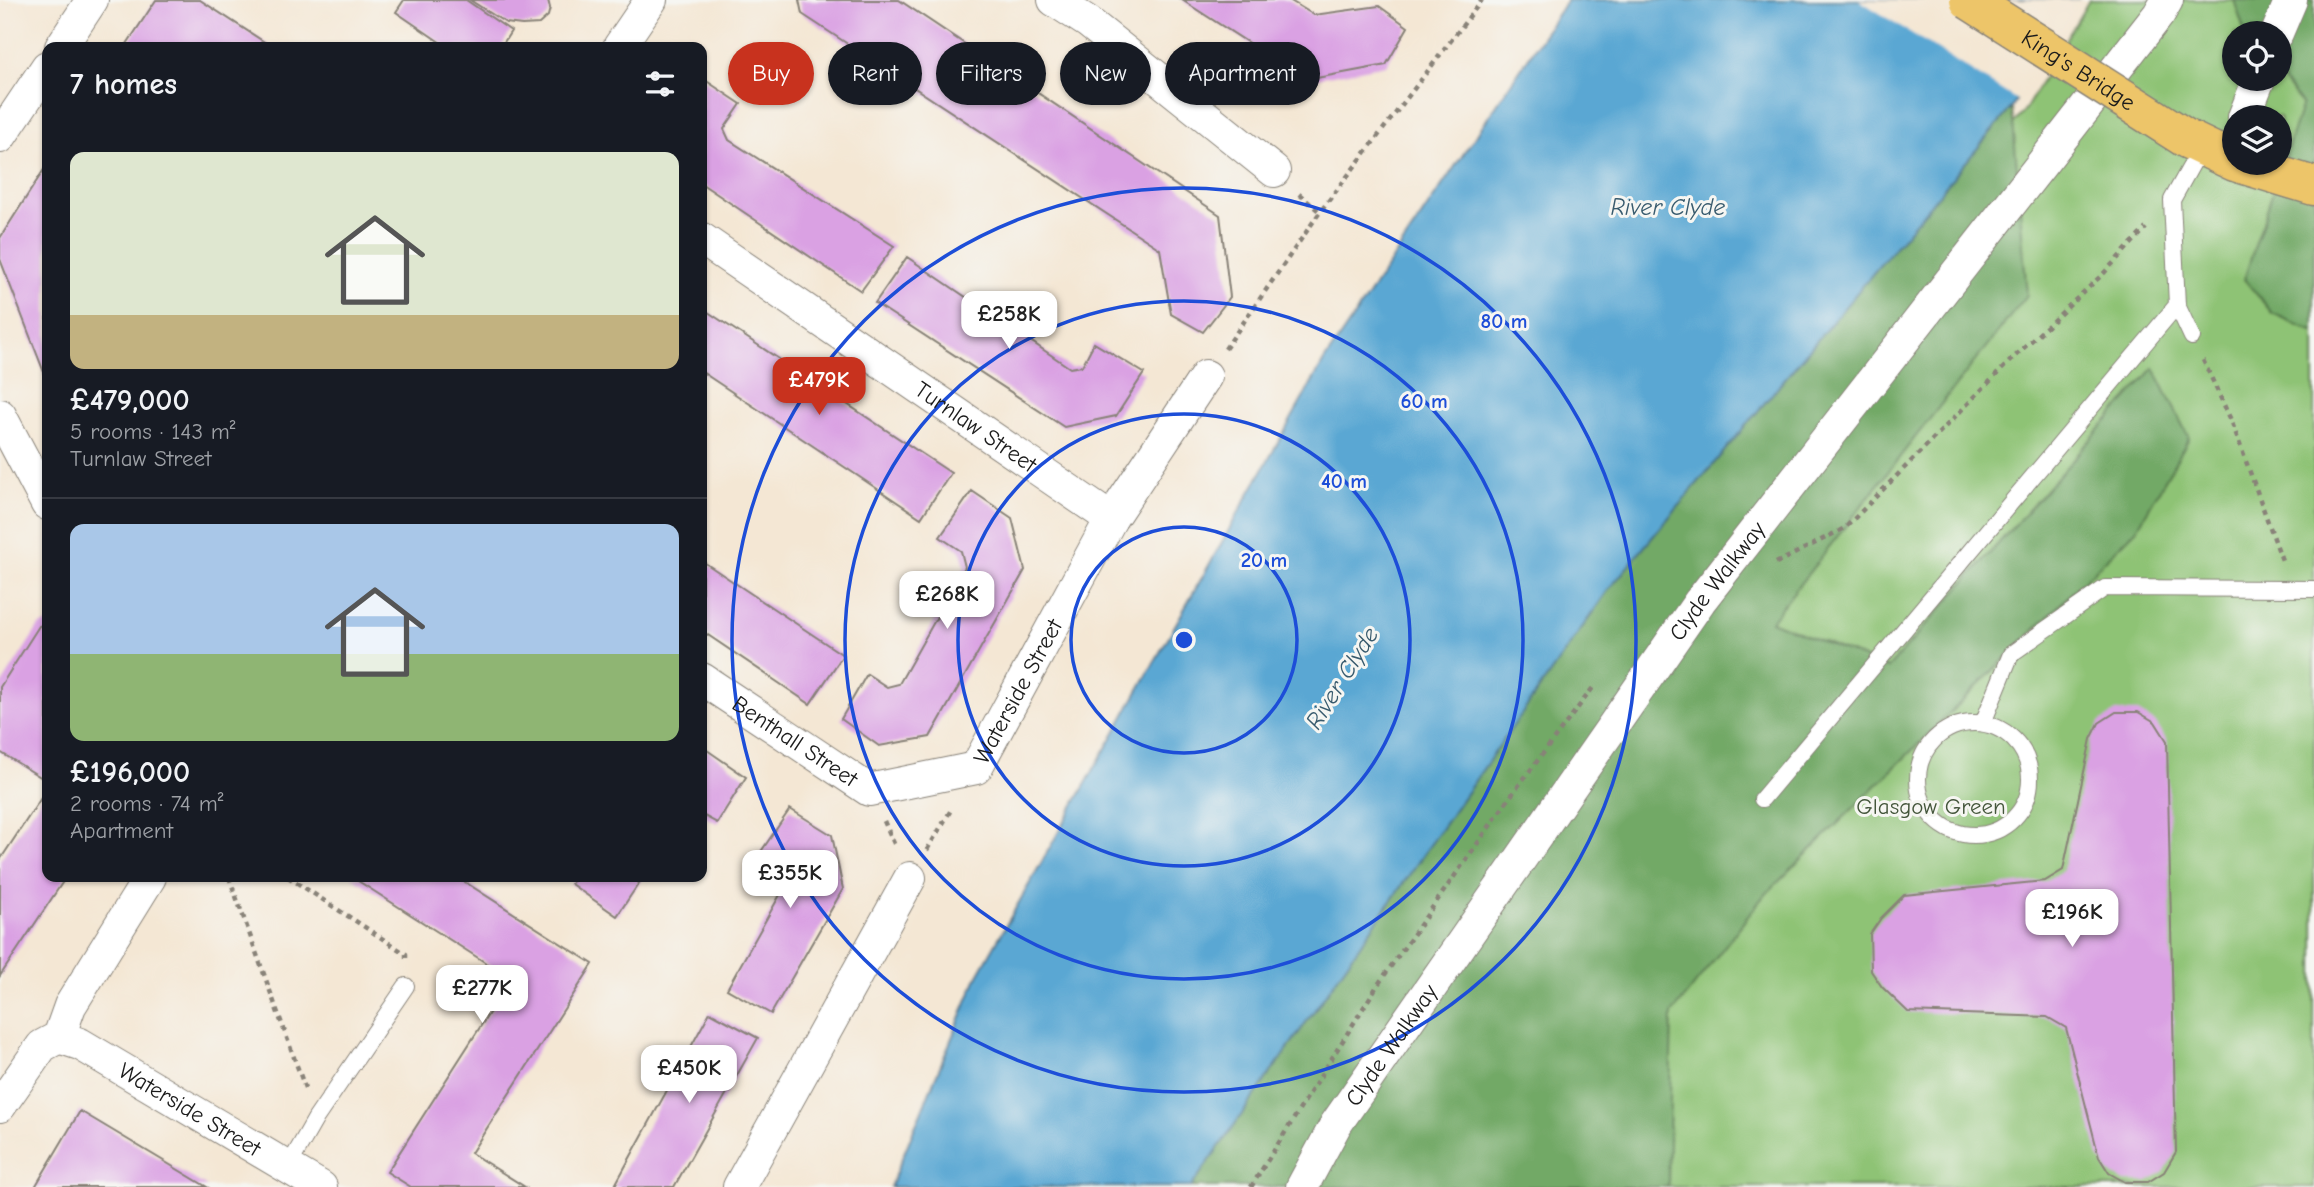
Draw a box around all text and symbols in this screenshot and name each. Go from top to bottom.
map controls [2222,21,2292,175]
button: locate [2222,21,2292,91]
street label: King's Bridge [2017,24,2140,116]
chip: Buy [728,42,814,105]
chip: Rent [828,42,922,105]
chip: Filters [936,42,1046,105]
chip: New [1060,42,1151,105]
chip: Apartment [1165,42,1320,105]
icon: filters [641,65,679,103]
text: 7 homes [70,67,177,102]
button: layers [2222,105,2292,175]
water label: River Clyde [1611,193,1725,221]
icon: home [312,197,438,323]
pin: £258K [960,292,1058,351]
text: £258K [977,300,1041,327]
text: 80 m [1481,309,1527,333]
pin: £479K [770,358,868,417]
text: £479K [789,366,849,393]
street label: Turnlaw Street [910,375,1043,479]
text: £479,000 [70,383,190,418]
text: 60 m [1400,389,1448,413]
text: 5 rooms · 143 m² [70,418,236,445]
text: Turnlaw Street [70,445,212,472]
text: 40 m [1321,469,1367,493]
street label: Clyde Walkway [1663,515,1771,646]
text: 20 m [1241,548,1287,572]
icon: home [312,569,438,695]
pin: £268K [898,572,996,631]
text: £268K [915,580,979,607]
street label: Waterside Street [967,613,1068,768]
water label: River Clyde [1300,622,1384,734]
centre of rings [1172,628,1196,652]
street label: Benthall Street [728,690,864,793]
text: £196,000 [70,755,190,790]
text: 2 rooms · 74 m² [70,790,223,817]
park label: Glasgow Green [1856,793,2006,820]
text: Apartment [70,817,173,844]
pin: £355K [741,850,839,910]
text: £355K [758,859,822,886]
pin: £196K [2023,890,2121,949]
text: £196K [2041,898,2103,925]
pin: £277K [433,965,531,1025]
text: £277K [452,974,512,1001]
street label: Clyde Walkway [1339,978,1443,1111]
pin: £450K [640,1046,738,1105]
text: £450K [657,1054,721,1081]
street label: Waterside Street [114,1057,267,1163]

